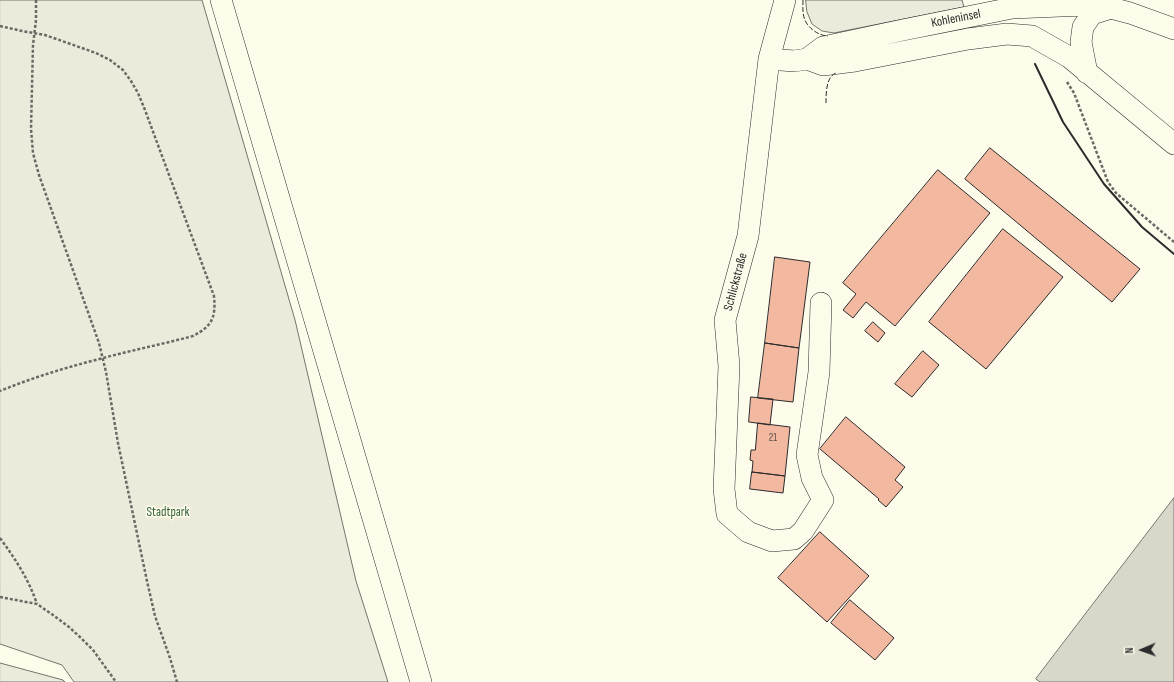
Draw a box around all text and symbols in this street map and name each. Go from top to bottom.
street label: Kohleninsel [930,7,982,31]
street label: Schlickstraße [721,251,751,313]
house number: 21 [769,431,777,445]
park label: Stadtpark [147,505,189,521]
north arrow [1122,630,1162,670]
text: N [1123,647,1136,654]

